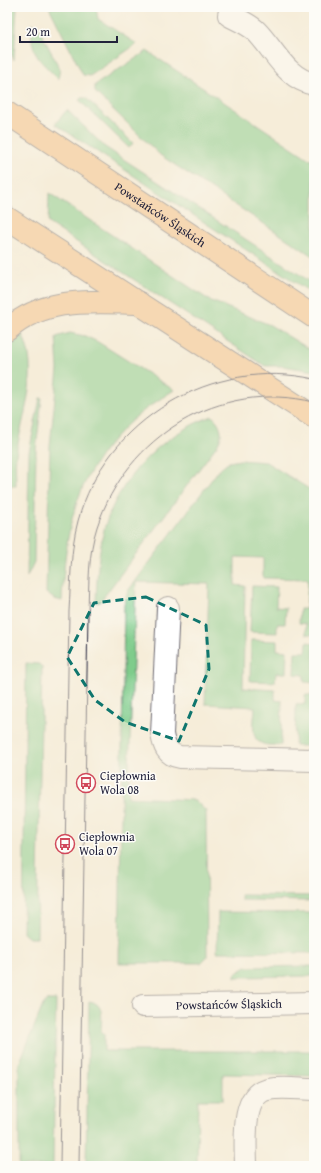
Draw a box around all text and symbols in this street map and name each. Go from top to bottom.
scale bar [20,18,117,44]
text: 20 m [26,23,50,40]
street label: Powstańców Śląskich [112,178,210,251]
place label: Ciepłownia Wola 08 [100,767,156,798]
bus stop icon: Ciepłownia Wola 08 [75,772,97,794]
place label: Ciepłownia Wola 07 [79,828,135,859]
bus stop icon: Ciepłownia Wola 07 [54,833,76,855]
street label: Powstańców Śląskich [176,995,282,1013]

